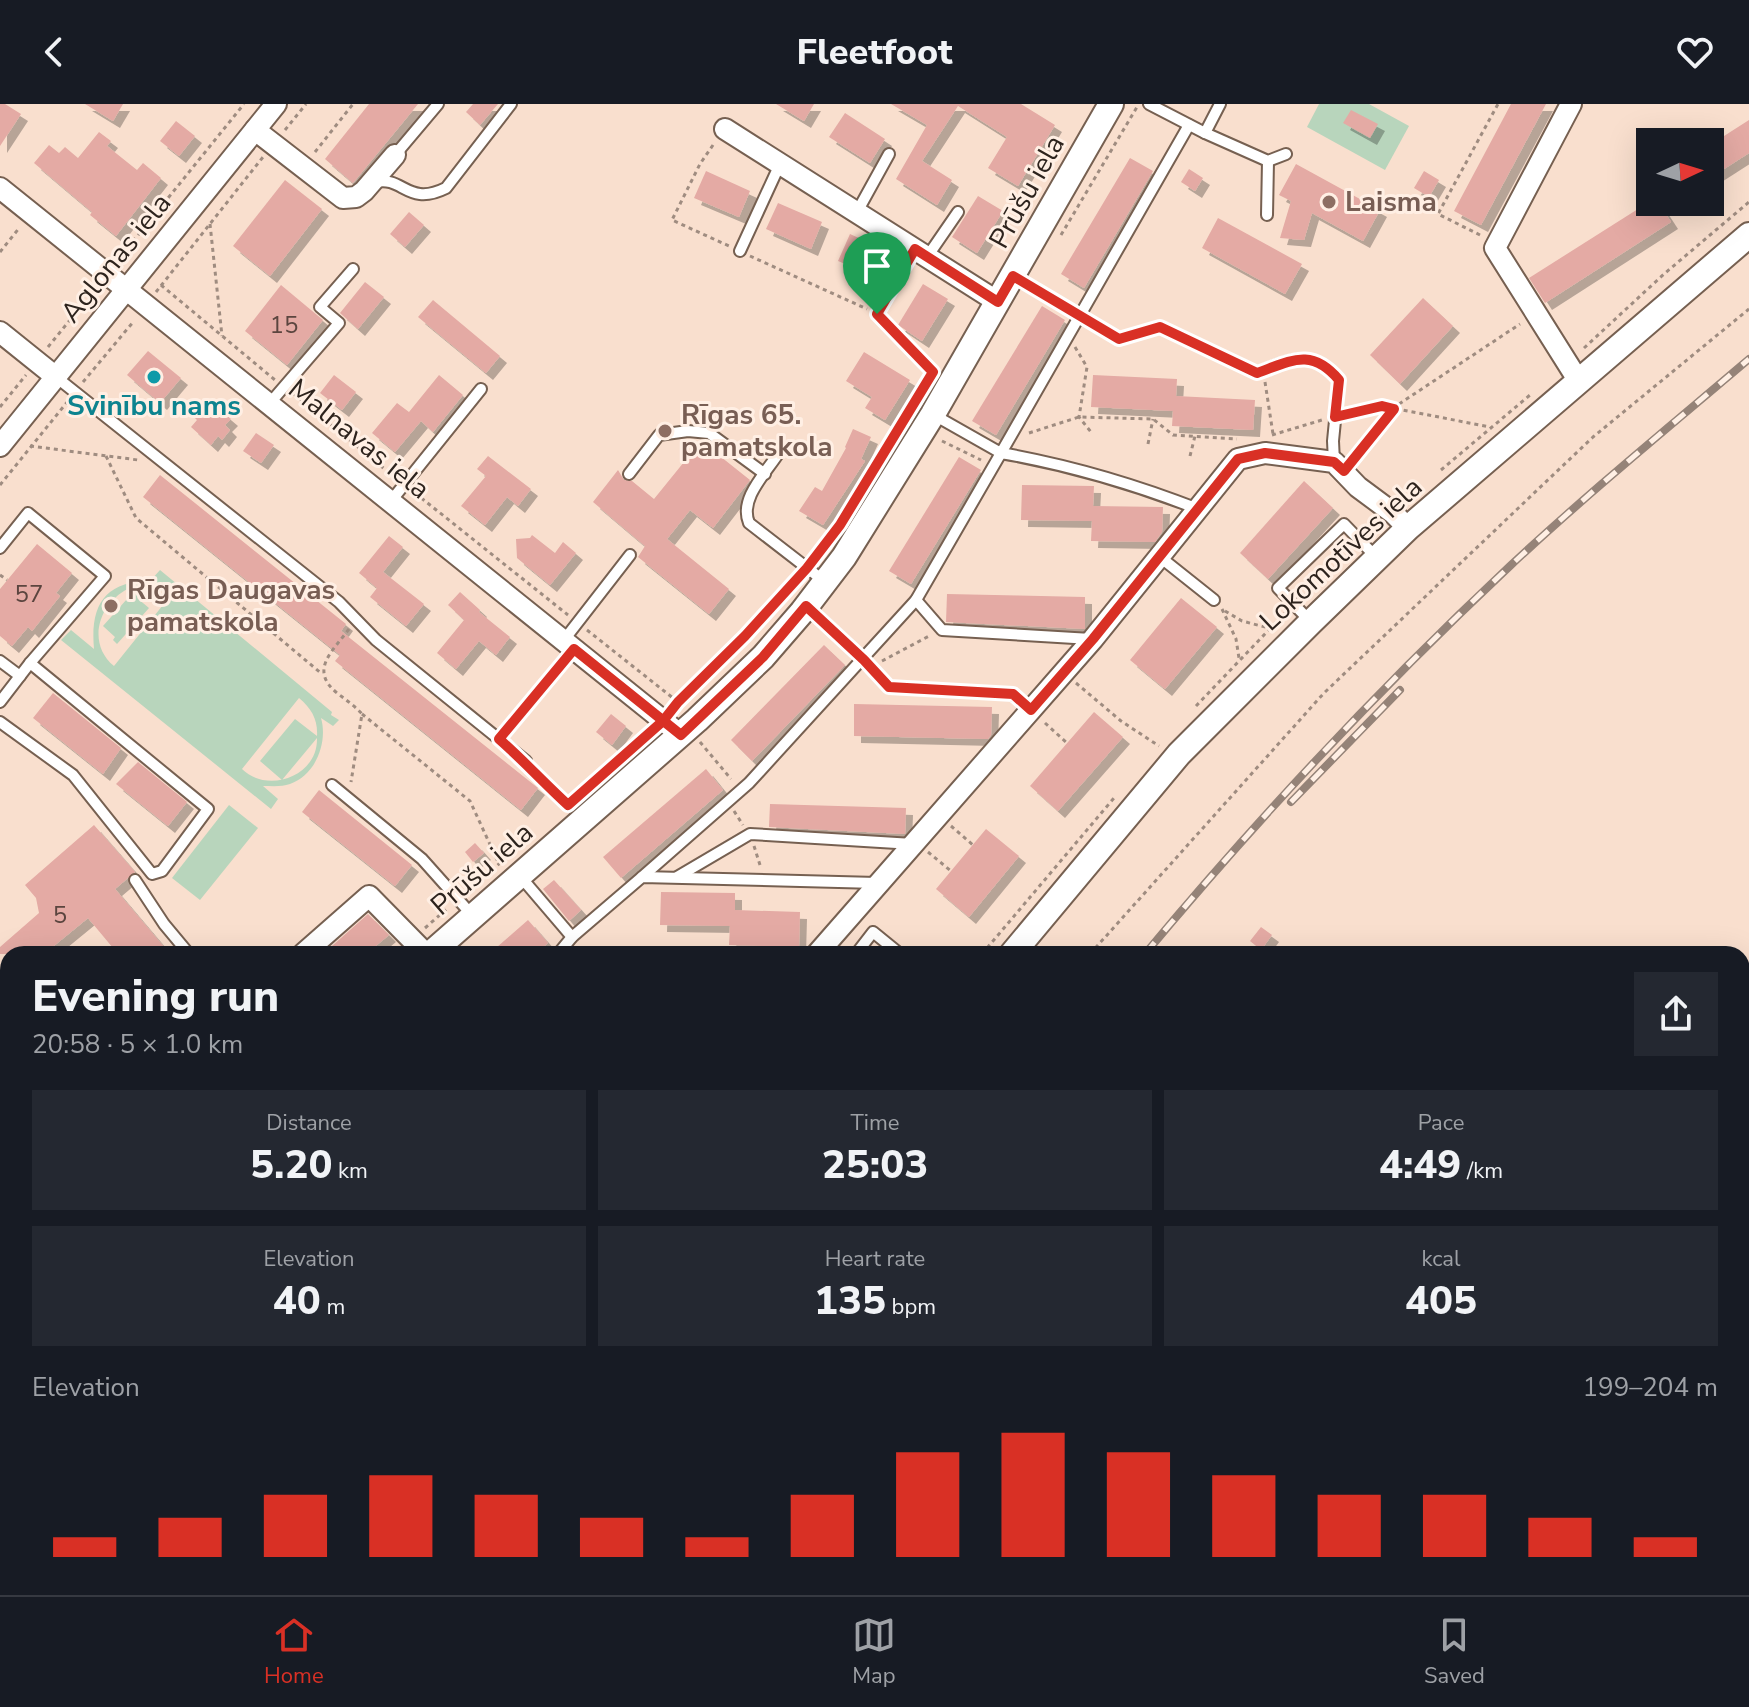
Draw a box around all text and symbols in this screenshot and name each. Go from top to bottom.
text: Fleetfoot [796,28,953,77]
icon: back [32,30,76,74]
icon: heart [1673,30,1717,74]
north arrow [1636,128,1724,216]
map controls [1636,128,1724,216]
street label: Prūšu iela [980,129,1074,255]
place label: Laisma [1345,183,1437,221]
street label: Aglonas iela [52,185,180,331]
marker: Laisma [1320,193,1338,211]
pin [843,232,911,314]
icon: arrive [855,244,899,288]
house number: 15 [270,309,298,341]
marker: Svinību nams [145,368,163,386]
street label: Malnavas iela [280,370,438,508]
place label: Svinību nams [67,387,241,425]
place label: Rīgas 65. pamatskola [681,396,833,466]
marker: Rīgas 65. pamatskola [656,422,674,440]
street label: Lokomotīves iela [1251,469,1431,639]
place label: Rīgas Daugavas pamatskola [127,571,335,641]
house number: 57 [15,578,43,610]
marker: Rīgas Daugavas pamatskola [102,597,120,615]
street label: Prūšu iela [423,814,541,924]
house number: 5 [53,899,67,931]
text: Evening run [32,967,279,1027]
button: share [1634,972,1718,1056]
text: 20:58 · 5 × 1.0 km [32,1027,243,1062]
text: Distance [266,1108,352,1138]
text: Time [851,1108,899,1138]
text: Pace [1418,1108,1464,1138]
text: 5.20 [250,1138,332,1192]
text: 25:03 [822,1138,928,1192]
text: 4:49 [1379,1138,1461,1192]
text: km [332,1156,368,1186]
text: /km [1461,1156,1503,1186]
text: Elevation [263,1244,355,1274]
text: Heart rate [825,1244,925,1274]
text: kcal [1422,1244,1461,1274]
text: 40 [273,1274,321,1328]
text: 135 [814,1274,886,1328]
text: 405 [1405,1274,1477,1328]
text: m [321,1292,345,1322]
text: bpm [886,1292,936,1322]
text: Elevation [32,1370,140,1405]
text: 199–204 m [1582,1370,1718,1405]
tab: Home [264,1613,324,1691]
tab: Map [852,1613,896,1691]
tab: Saved [1424,1613,1485,1691]

